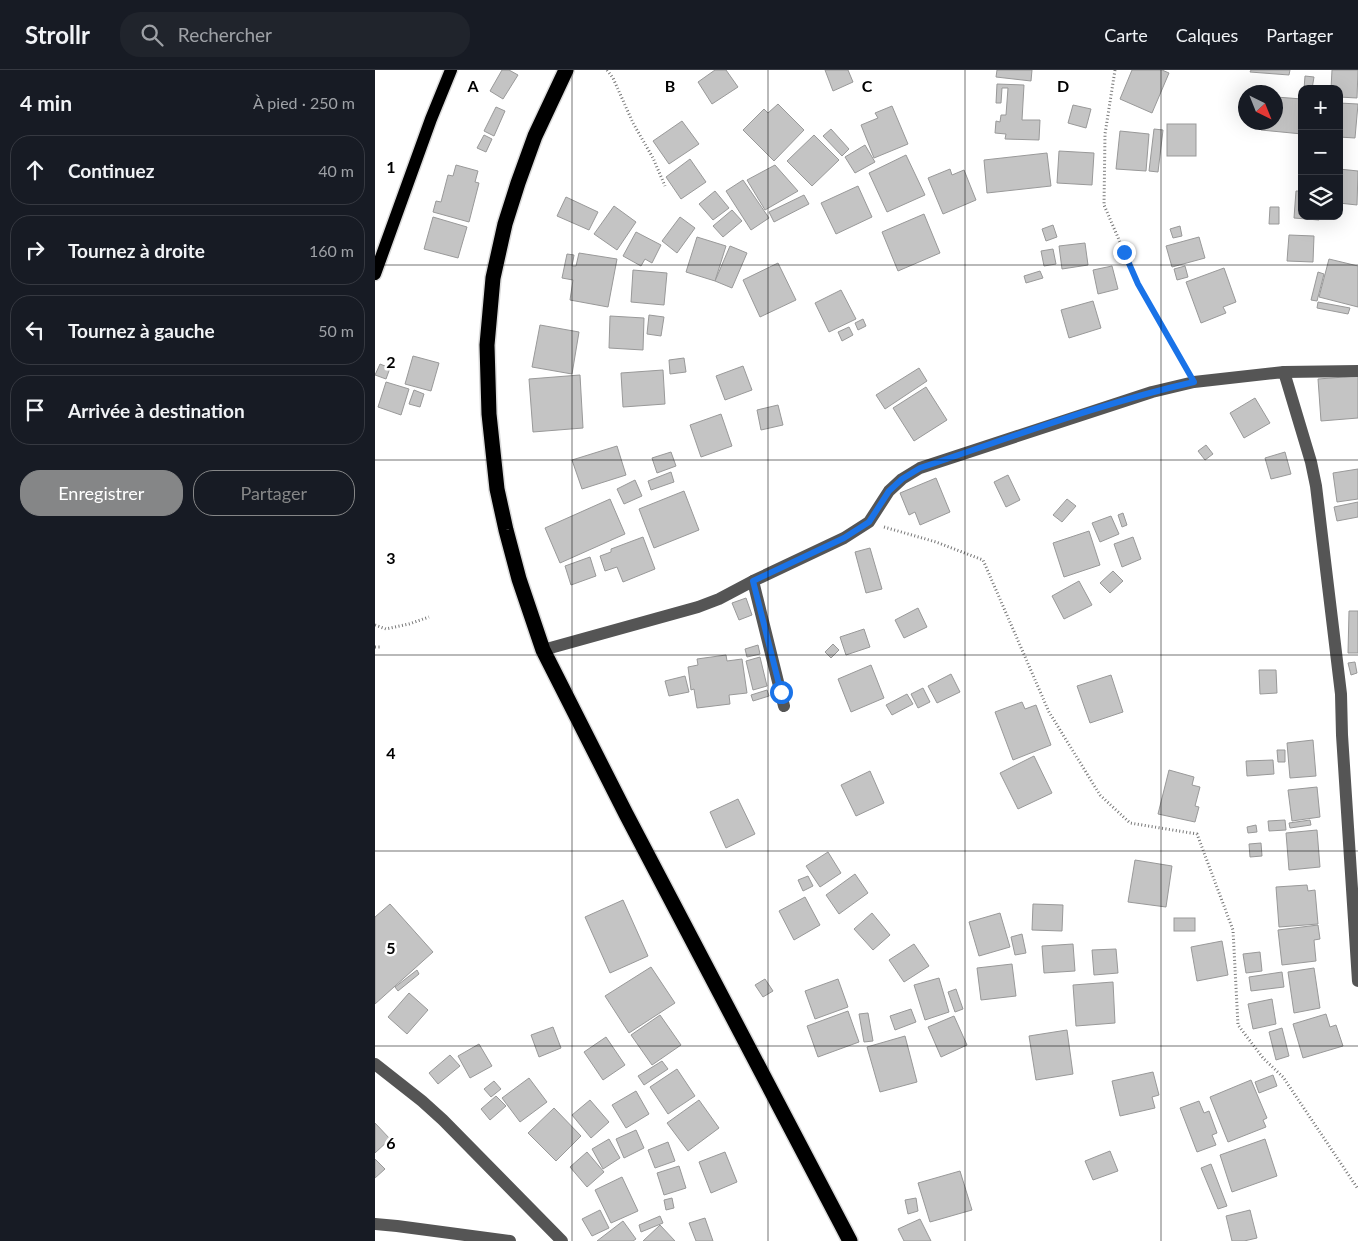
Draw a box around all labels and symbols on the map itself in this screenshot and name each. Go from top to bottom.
text: A [466,76,479,95]
text: B [665,76,675,95]
text: C [862,76,873,95]
text: D [1057,76,1069,95]
north arrow [1238,85,1283,130]
text: 1 [386,157,396,176]
route end [1113,241,1136,264]
text: 2 [386,352,396,371]
text: 3 [386,548,396,567]
route start [770,681,793,704]
text: 4 [386,743,396,762]
text: 5 [386,938,396,957]
text: 6 [386,1133,396,1152]

